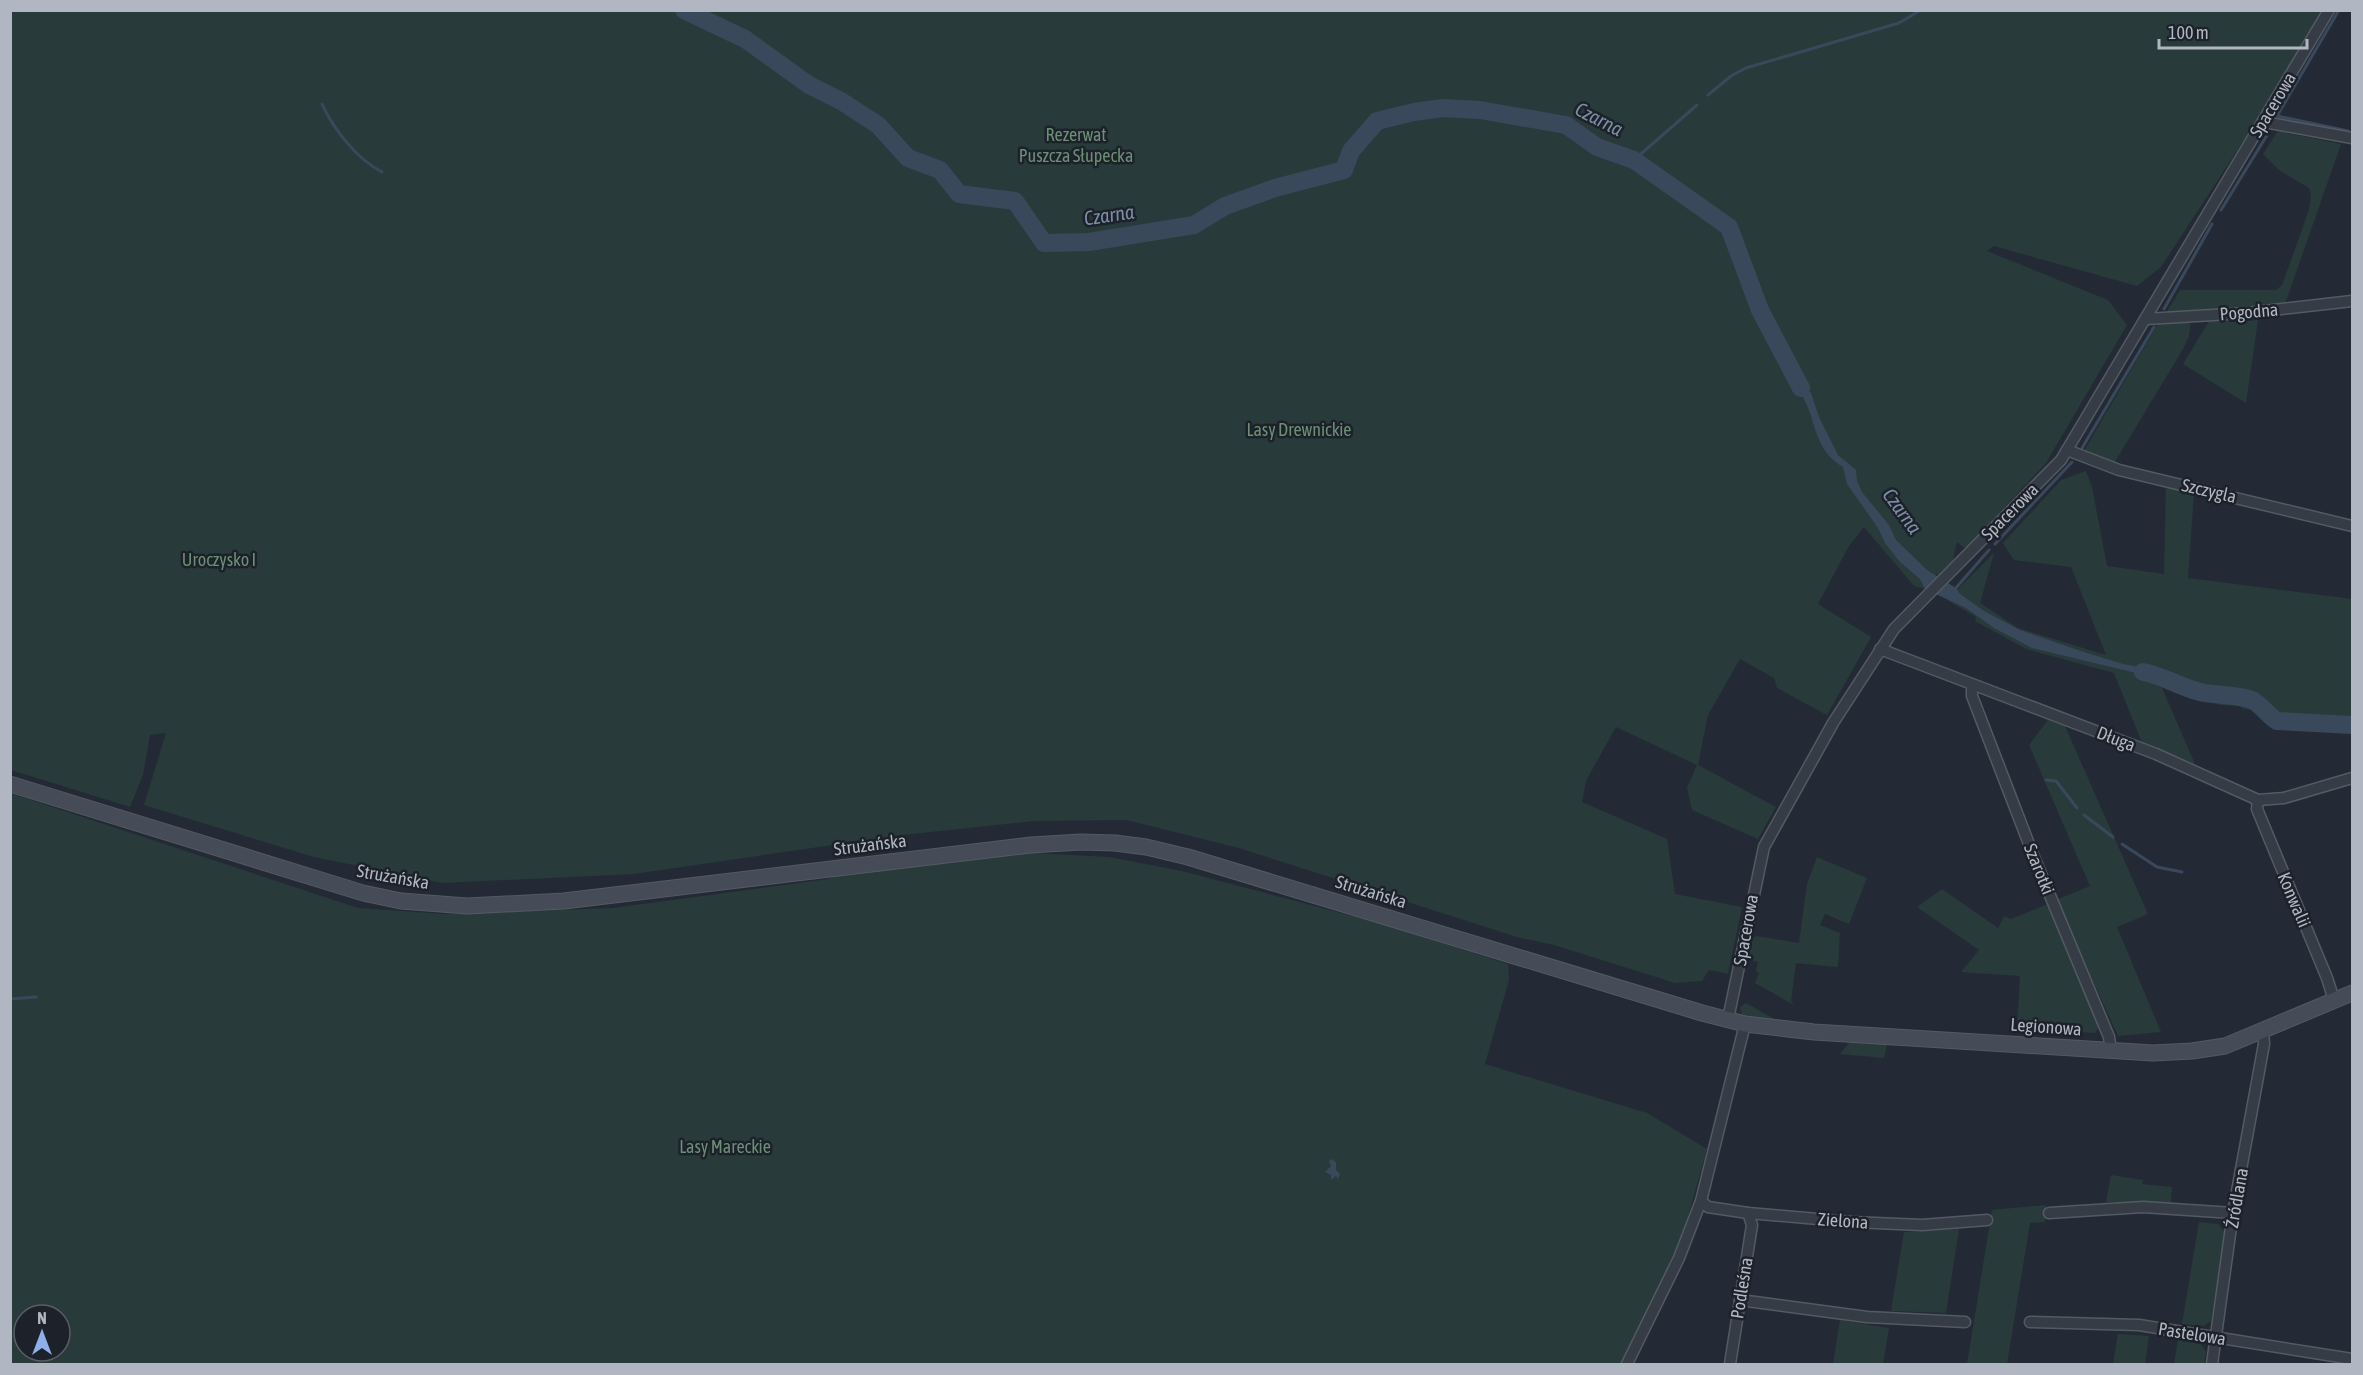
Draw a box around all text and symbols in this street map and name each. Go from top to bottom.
scale bar [2159,12,2308,50]
text: 100 m [2168,22,2209,43]
street label: Spacerowa [2245,69,2300,141]
water label: Czarna [1572,97,1627,140]
park label: Rezerwat Puszcza Słupecka [1019,124,1133,166]
water label: Czarna [1082,200,1135,229]
street label: Pogodna [2219,298,2279,325]
park label: Lasy Drewnickie [1247,419,1351,440]
street label: Szczygla [2180,474,2238,507]
street label: Spacerowa [1977,479,2042,544]
water label: Czarna [1878,484,1926,538]
park label: Uroczysko I [182,549,256,570]
street label: Długa [2094,722,2138,755]
street label: Strużańska [832,830,907,859]
street label: Szarotki [2020,840,2059,897]
street label: Strużańska [355,860,431,893]
street label: Konwalii [2274,869,2315,930]
street label: Strużańska [1333,871,1409,912]
street label: Spacerowa [1729,893,1762,967]
street label: Legionowa [2010,1014,2082,1039]
park label: Lasy Mareckie [679,1136,771,1157]
street label: Źródlana [2221,1166,2252,1230]
street label: Zielona [1817,1208,1869,1233]
street label: Podleśna [1726,1256,1757,1320]
north arrow [12,1303,72,1363]
text: N [37,1309,47,1327]
street label: Pastelowa [2157,1318,2227,1349]

